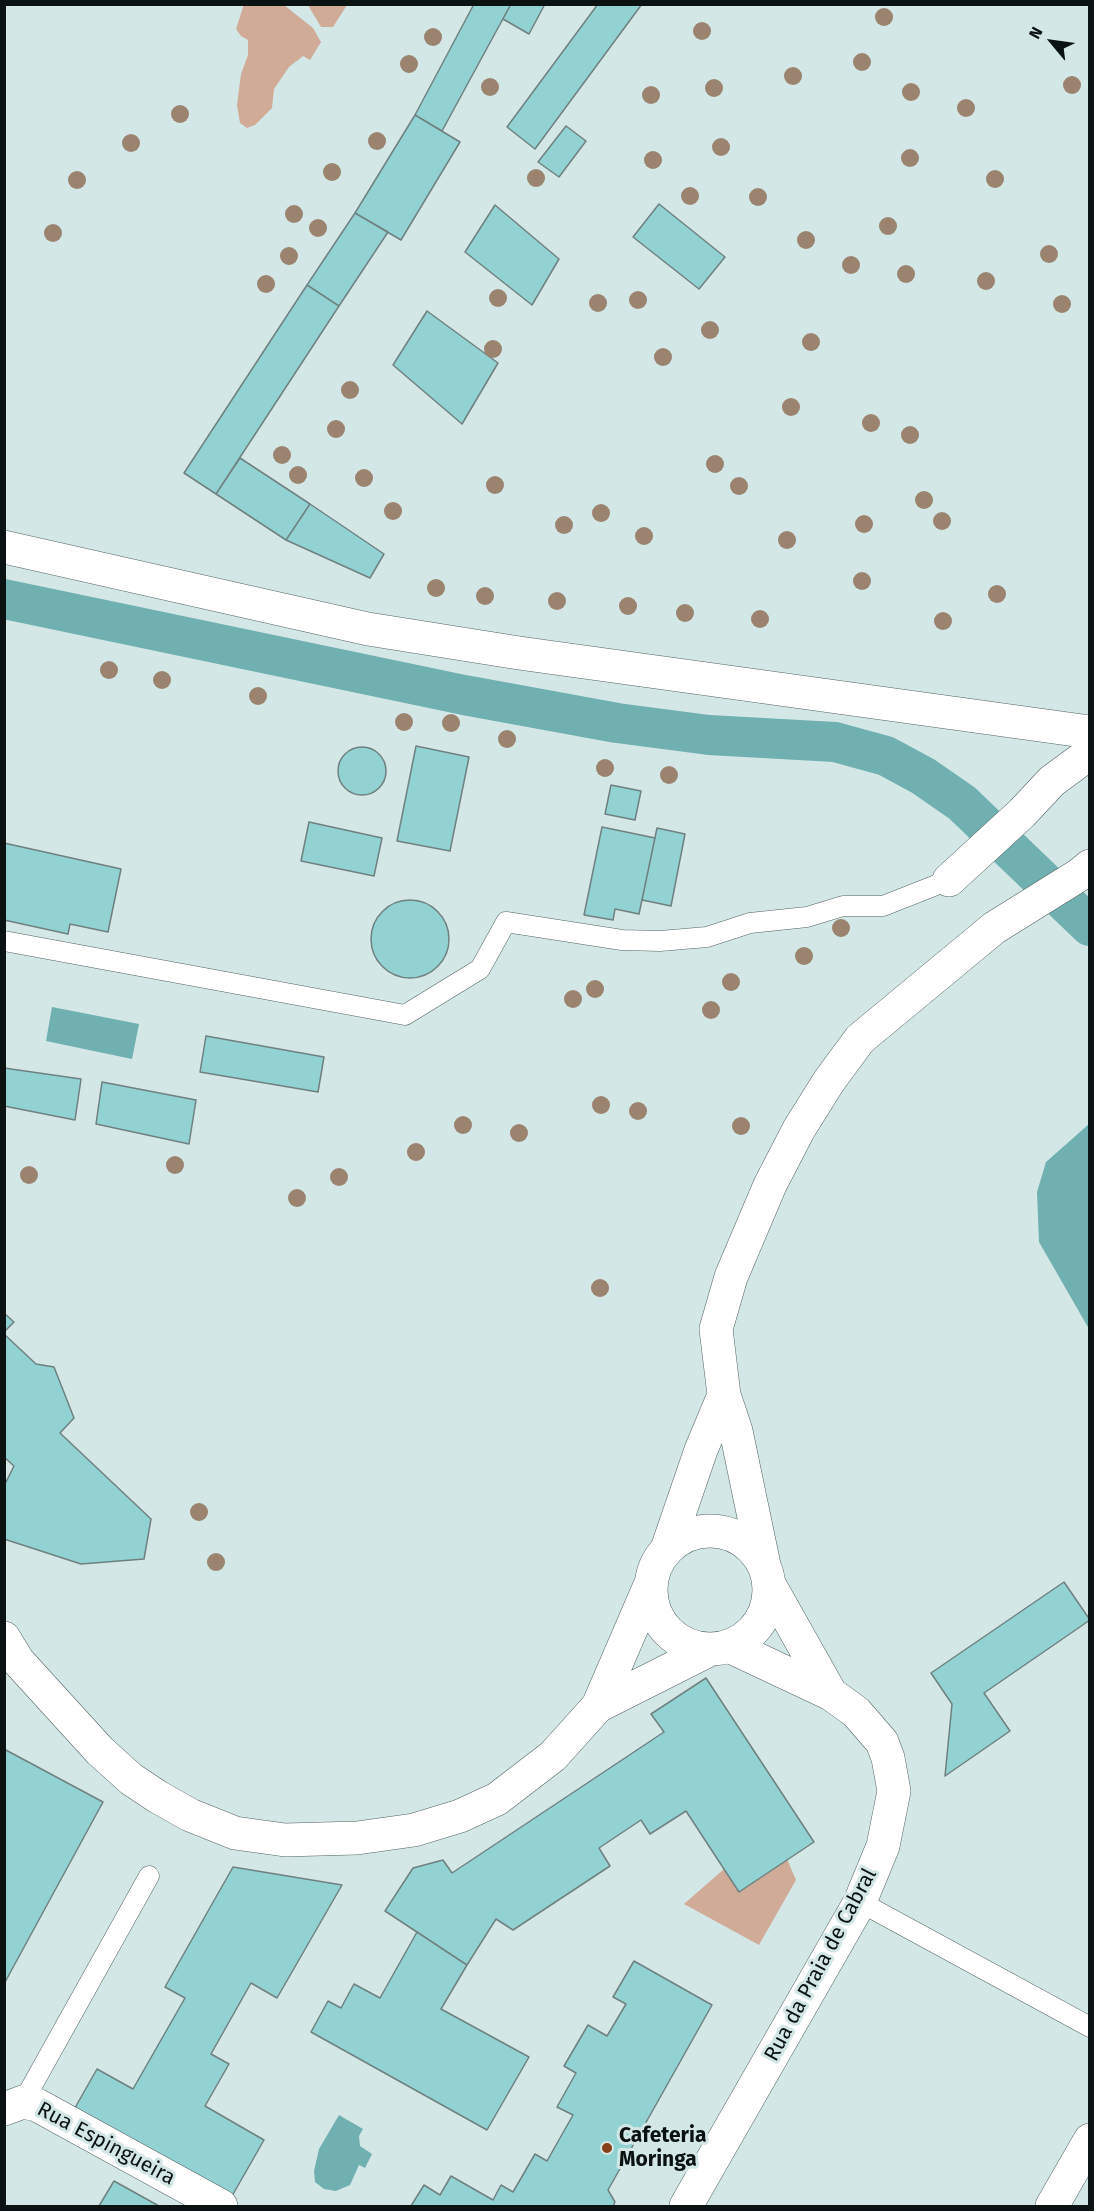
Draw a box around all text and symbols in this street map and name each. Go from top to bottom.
north arrow [1022,12,1082,72]
text: N [1025,24,1047,42]
street label: Rua da Praia de Cabral [759,1864,883,2066]
street label: Rua Espingueira [33,2097,179,2191]
place label: Cafeteria Moringa [619,2123,706,2173]
marker: Cafeteria Moringa [600,2141,614,2155]

